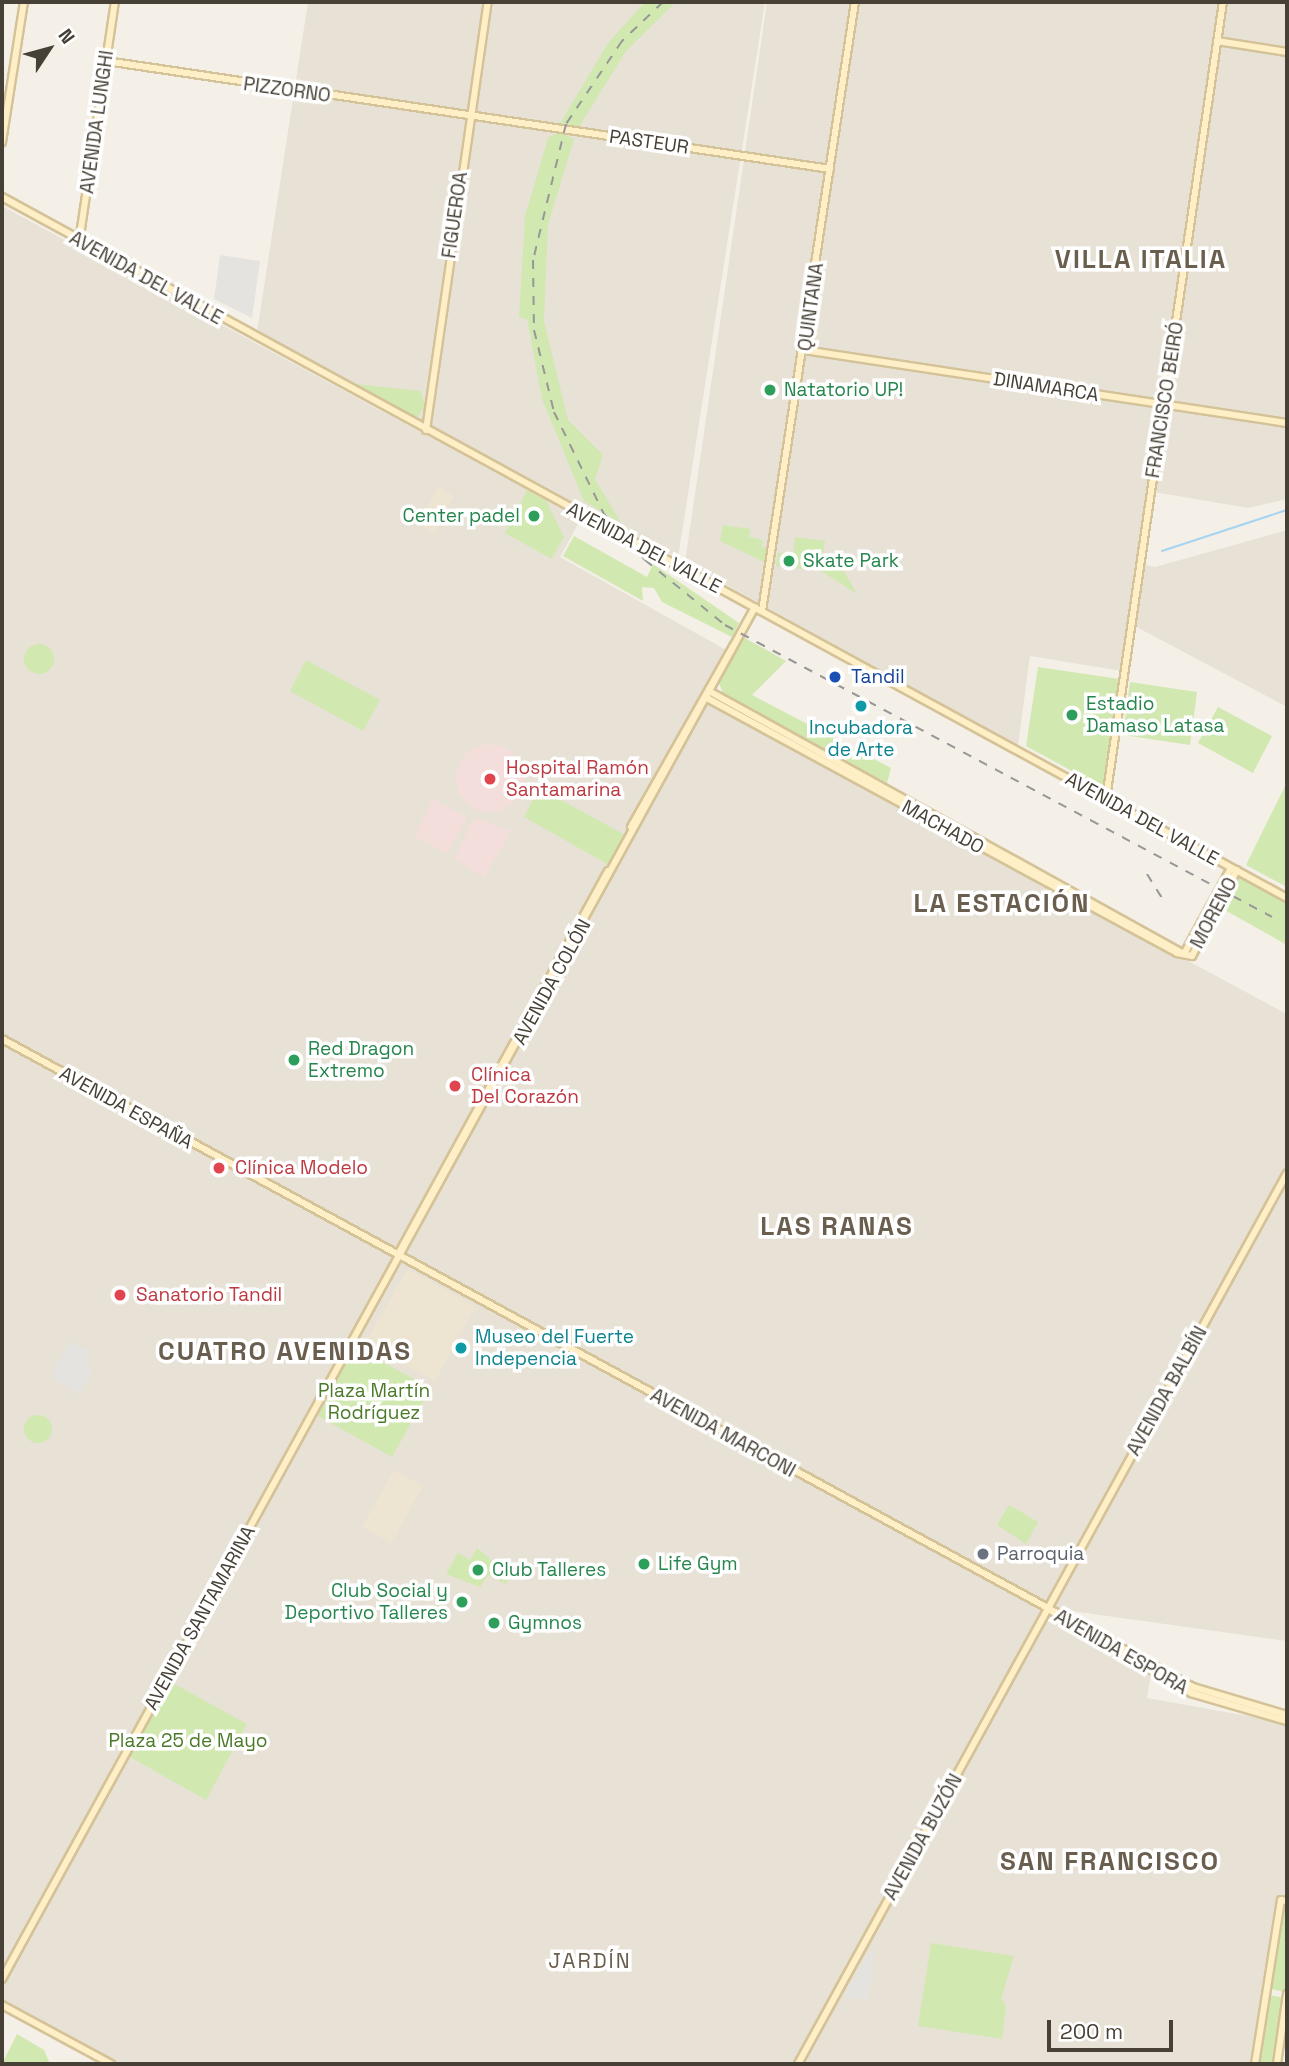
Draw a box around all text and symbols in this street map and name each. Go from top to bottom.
north arrow [14,14,84,84]
text: N [53,24,80,49]
street label: AVENIDA LUNGHI [76,49,118,195]
street label: PIZZORNO [242,73,332,107]
street label: PASTEUR [608,125,690,159]
street label: FIGUEROA [438,170,472,260]
street label: AVENIDA DEL VALLE [65,226,227,330]
district label: VILLA ITALIA [1056,244,1226,276]
street label: QUINTANA [794,261,828,353]
street label: FRANCISCO BEIRÓ [1141,320,1189,480]
street label: DINAMARCA [992,367,1100,407]
place label: Natatorio UP! [784,379,903,401]
marker: Natatorio UP! [762,382,778,398]
street label: AVENIDA DEL VALLE [562,497,726,599]
place label: Center padel [402,505,520,527]
marker: Center padel [526,508,542,524]
place label: Skate Park [803,550,899,572]
marker: Skate Park [781,553,797,569]
place label: Tandil [851,666,905,688]
marker: Tandil [825,667,845,687]
place label: Estadio Damaso Latasa [1086,693,1224,737]
marker: Incubadora de Arte [853,698,869,714]
marker: Estadio Damaso Latasa [1064,707,1080,723]
place label: Incubadora de Arte [809,717,913,761]
place label: Hospital Ramón Santamarina [506,757,649,801]
street label: AVENIDA DEL VALLE [1061,767,1223,871]
marker: Hospital Ramón Santamarina [480,769,500,789]
street label: MACHADO [898,795,988,859]
street label: MORENO [1186,874,1242,952]
district label: LA ESTACIÓN [915,888,1089,920]
street label: AVENIDA COLÓN [508,915,596,1049]
place label: Red Dragon Extremo [308,1038,414,1082]
marker: Red Dragon Extremo [286,1052,302,1068]
street label: AVENIDA ESPAÑA [55,1062,197,1154]
place label: Clínica Del Corazón [471,1064,579,1108]
marker: Clínica Del Corazón [445,1076,465,1096]
place label: Clínica Modelo [235,1157,368,1179]
marker: Clínica Modelo [209,1158,229,1178]
district label: LAS RANAS [761,1211,913,1243]
place label: Sanatorio Tandil [136,1284,283,1306]
marker: Sanatorio Tandil [110,1285,130,1305]
street label: AVENIDA BALBÍN [1122,1322,1212,1460]
place label: Museo del Fuerte Indepencia [475,1326,634,1370]
district label: CUATRO AVENIDAS [160,1336,410,1368]
marker: Museo del Fuerte Indepencia [453,1340,469,1356]
park label: Plaza Martín Rodríguez [318,1380,430,1424]
street label: AVENIDA MARCONI [646,1384,800,1482]
street label: AVENIDA SANTAMARINA [140,1522,260,1714]
place label: Parroquia [997,1543,1084,1565]
marker: Parroquia [975,1546,991,1562]
place label: Life Gym [658,1553,738,1575]
marker: Life Gym [636,1556,652,1572]
place label: Club Talleres [492,1559,607,1581]
marker: Club Talleres [470,1562,486,1578]
place label: Club Social y Deportivo Talleres [284,1580,448,1624]
marker: Club Social y Deportivo Talleres [454,1594,470,1610]
street label: AVENIDA ESPORA [1050,1605,1192,1699]
place label: Gymnos [508,1612,582,1634]
marker: Gymnos [486,1615,502,1631]
park label: Plaza 25 de Mayo [108,1730,268,1752]
street label: AVENIDA BUZÓN [879,1770,967,1904]
district label: SAN FRANCISCO [1002,1846,1218,1878]
district label: JARDÍN [549,1948,631,1974]
scale bar [1051,2007,1177,2050]
text: 200 m [1060,2018,1123,2045]

